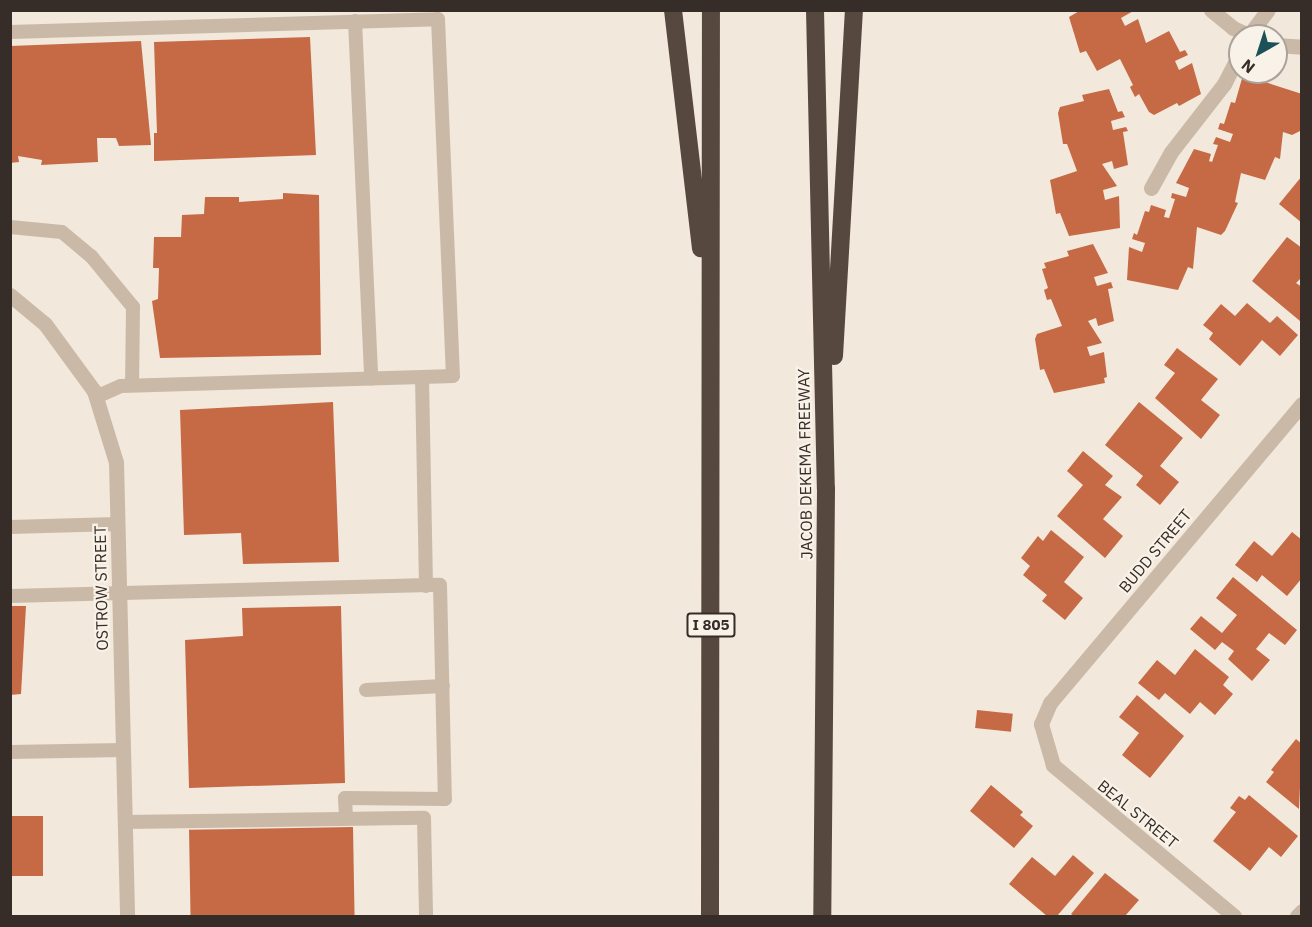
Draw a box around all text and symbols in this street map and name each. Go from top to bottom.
north arrow [1228,24,1288,84]
text: N [1237,55,1259,78]
street label: JACOB DEKEMA FREEWAY [794,368,816,560]
street label: BUDD STREET [1115,505,1195,597]
street label: OSTROW STREET [90,525,112,651]
road number: I 805 [686,613,736,637]
street label: BEAL STREET [1094,776,1182,852]

